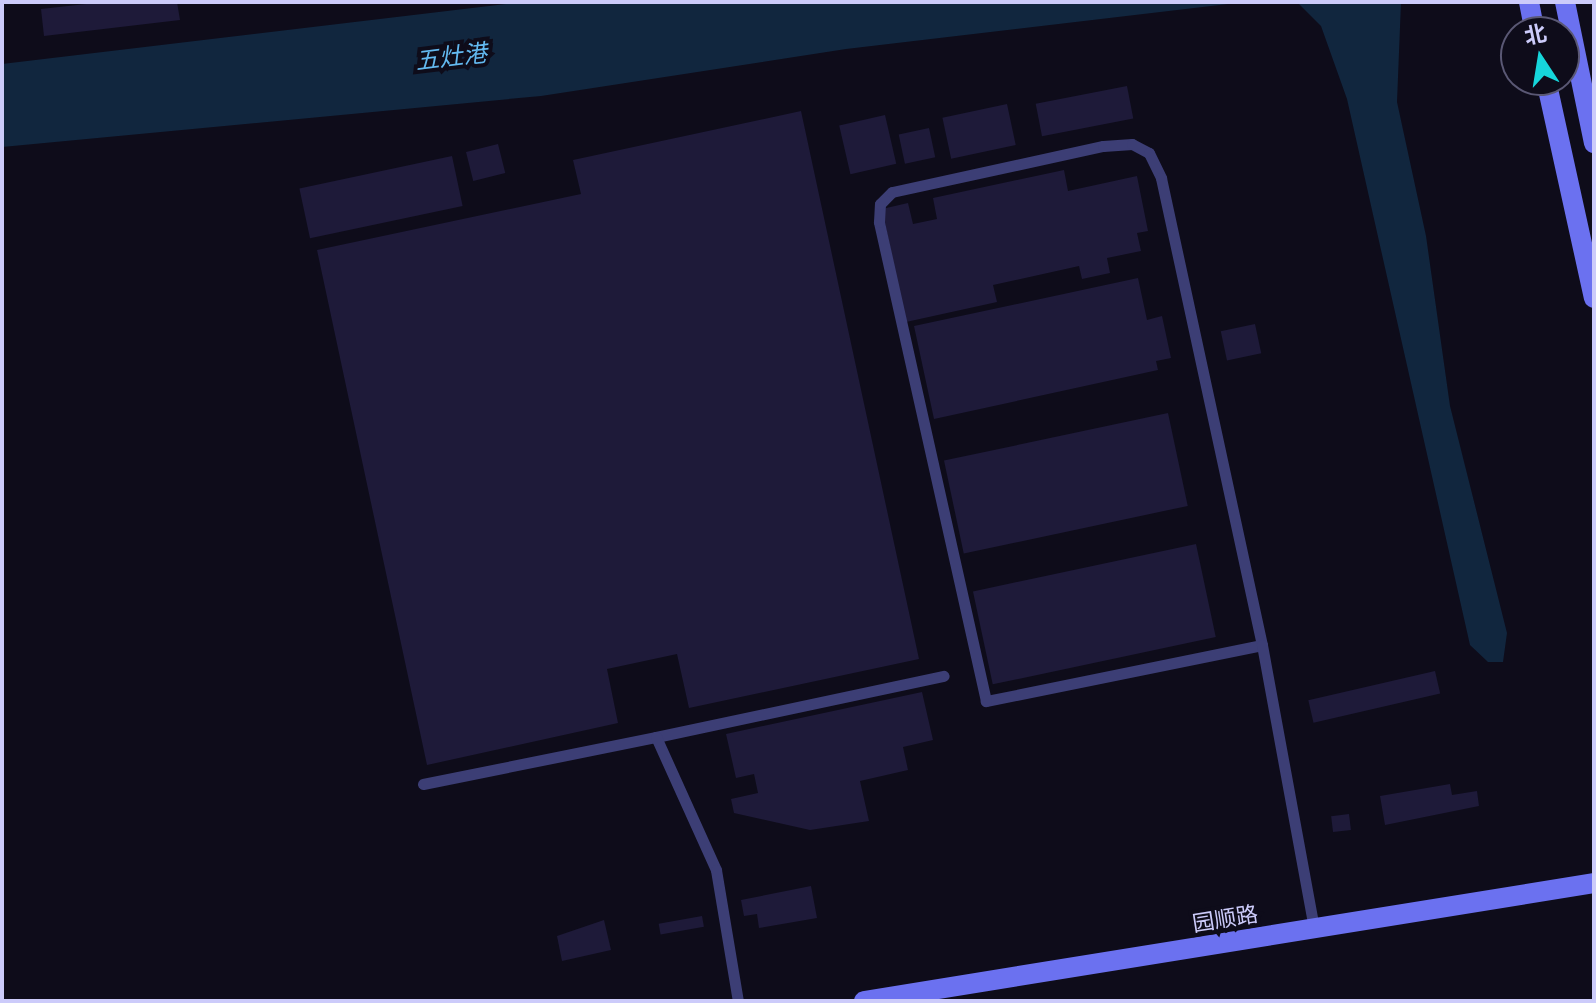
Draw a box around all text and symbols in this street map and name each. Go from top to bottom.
north arrow [1500,16,1580,96]
text: 北 [1522,19,1549,49]
water label: 五灶港 [414,38,488,76]
street label: 园顺路 [1190,900,1260,936]

